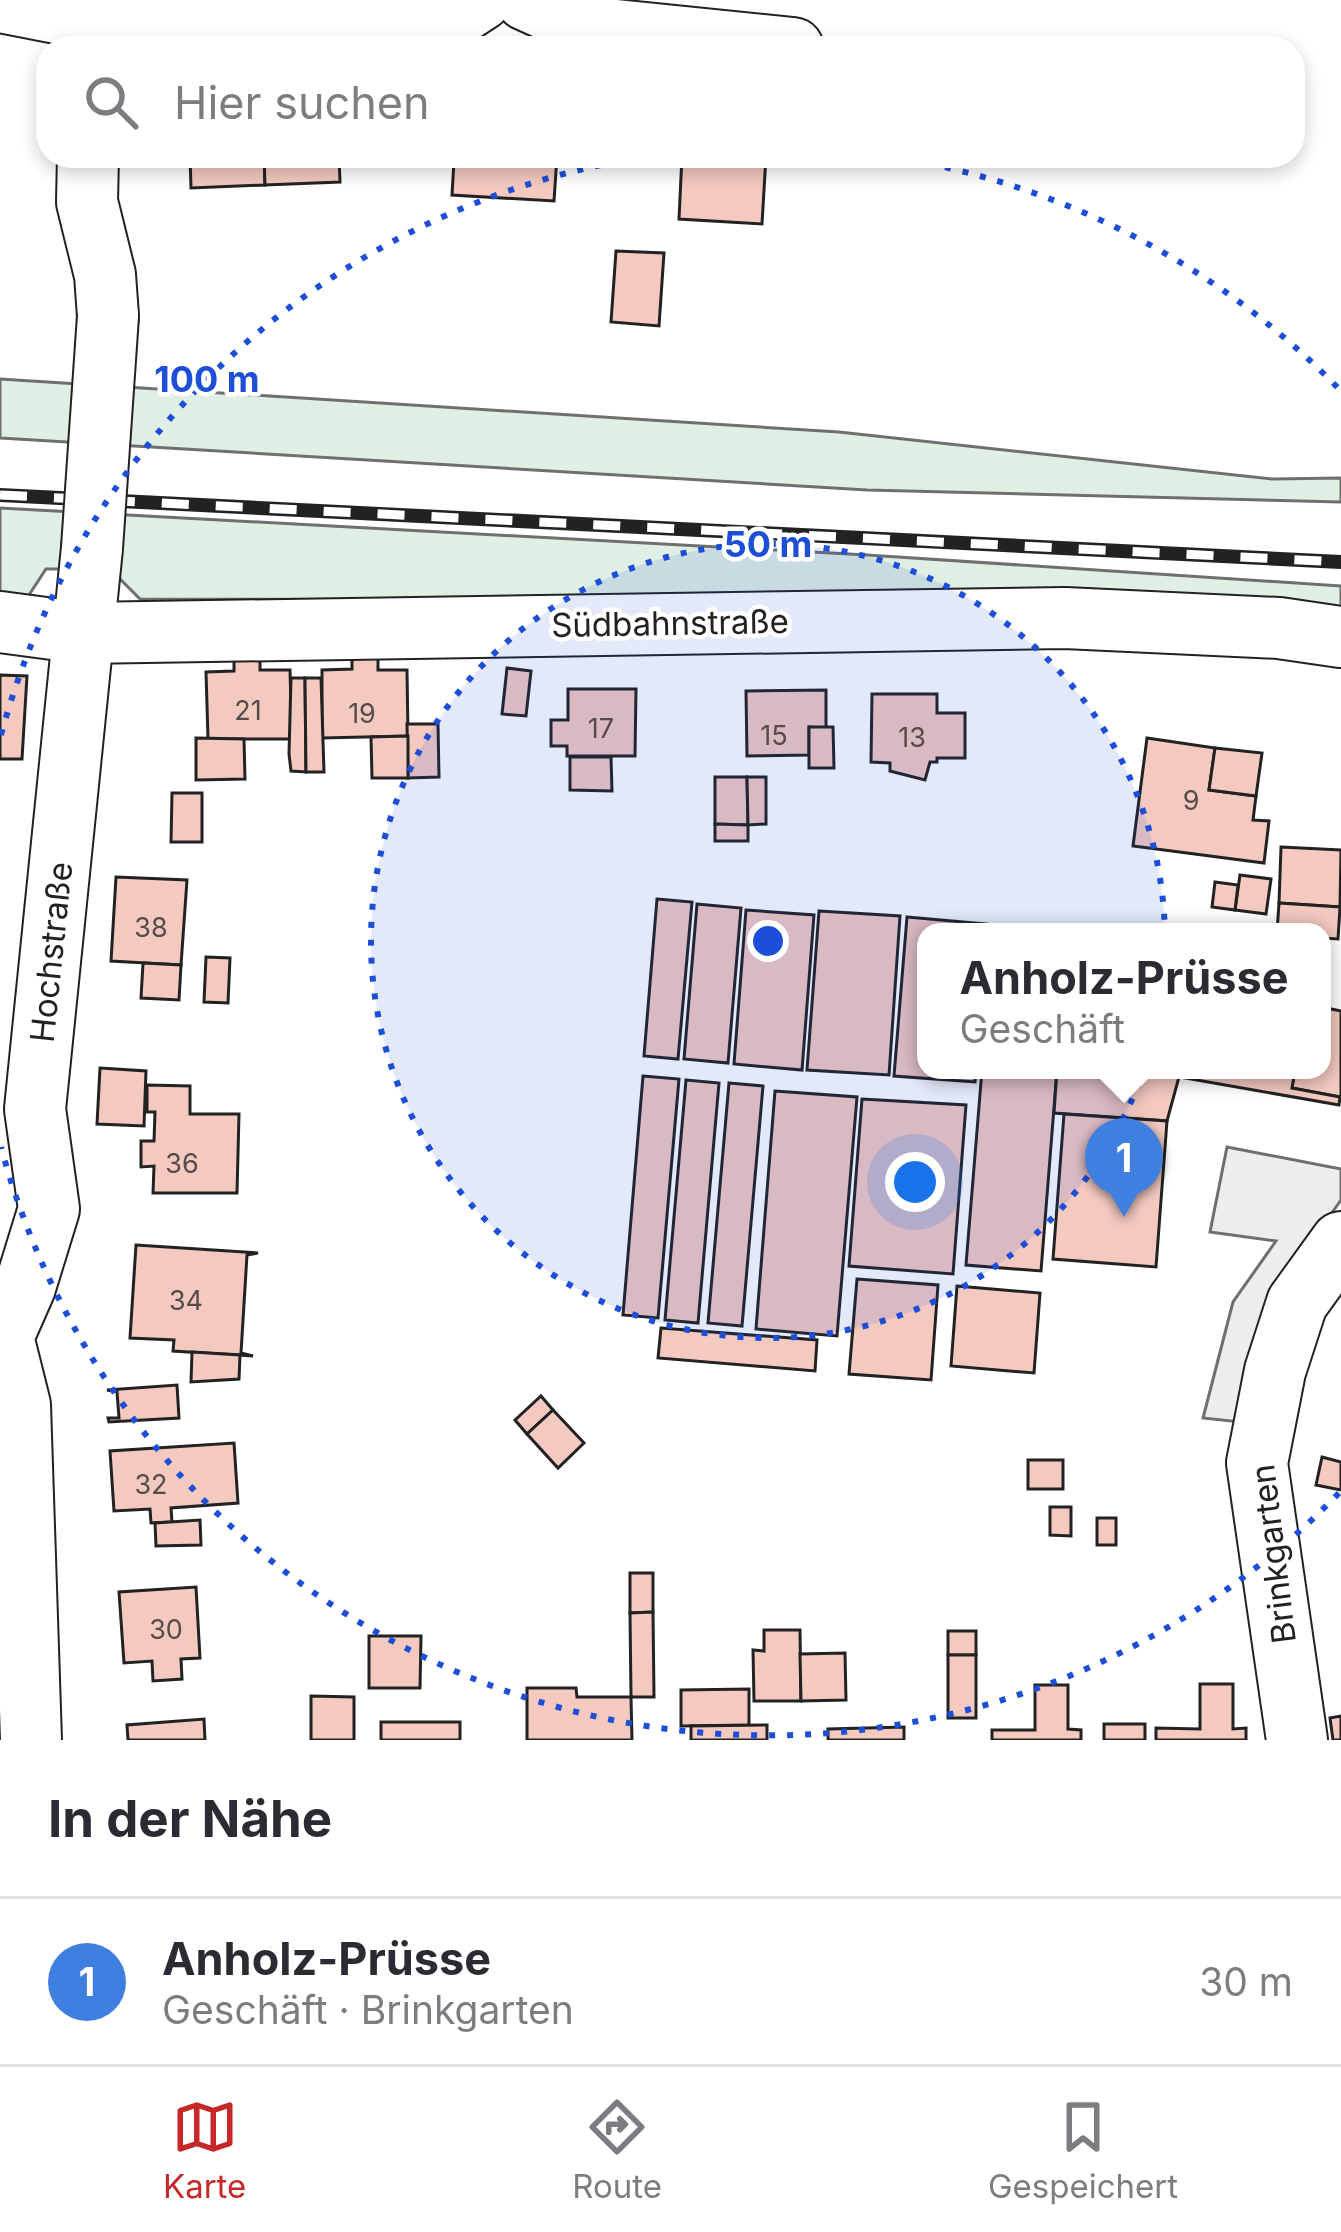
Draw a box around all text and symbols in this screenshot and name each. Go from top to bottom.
search box [36,36,1305,168]
icon: search [78,69,144,135]
text: Hier suchen [174,75,430,130]
text: 100 m [154,357,260,401]
text: 50 m [724,522,812,566]
street label: Südbahnstraße [551,601,789,645]
house number: 21 [234,694,262,727]
house number: 19 [348,697,376,730]
house number: 17 [588,712,614,745]
house number: 15 [760,719,788,752]
house number: 13 [898,721,926,754]
house number: 9 [1183,784,1199,817]
street label: Hochstraße [22,860,80,1044]
house number: 38 [134,911,168,944]
centre of rings [747,920,789,962]
popup [917,923,1331,1079]
text: Anholz-Prüsse [960,950,1288,1005]
text: Geschäft [960,1005,1125,1052]
pin: 1 [1085,1118,1163,1217]
house number: 36 [165,1147,199,1180]
your location [885,1152,945,1212]
house number: 34 [169,1284,203,1317]
street label: Brinkgarten [1242,1462,1304,1646]
house number: 32 [134,1468,168,1501]
house number: 30 [149,1613,183,1646]
text: In der Nähe [48,1788,332,1849]
text: Anholz-Prüsse [162,1931,491,1986]
text: 1 [79,1958,95,2005]
text: 30 m [1199,1958,1293,2005]
text: Geschäft · Brinkgarten [162,1986,574,2033]
tab: Karte [163,2094,246,2206]
tab: Route [572,2094,662,2206]
tab: Gespeichert [988,2094,1178,2206]

